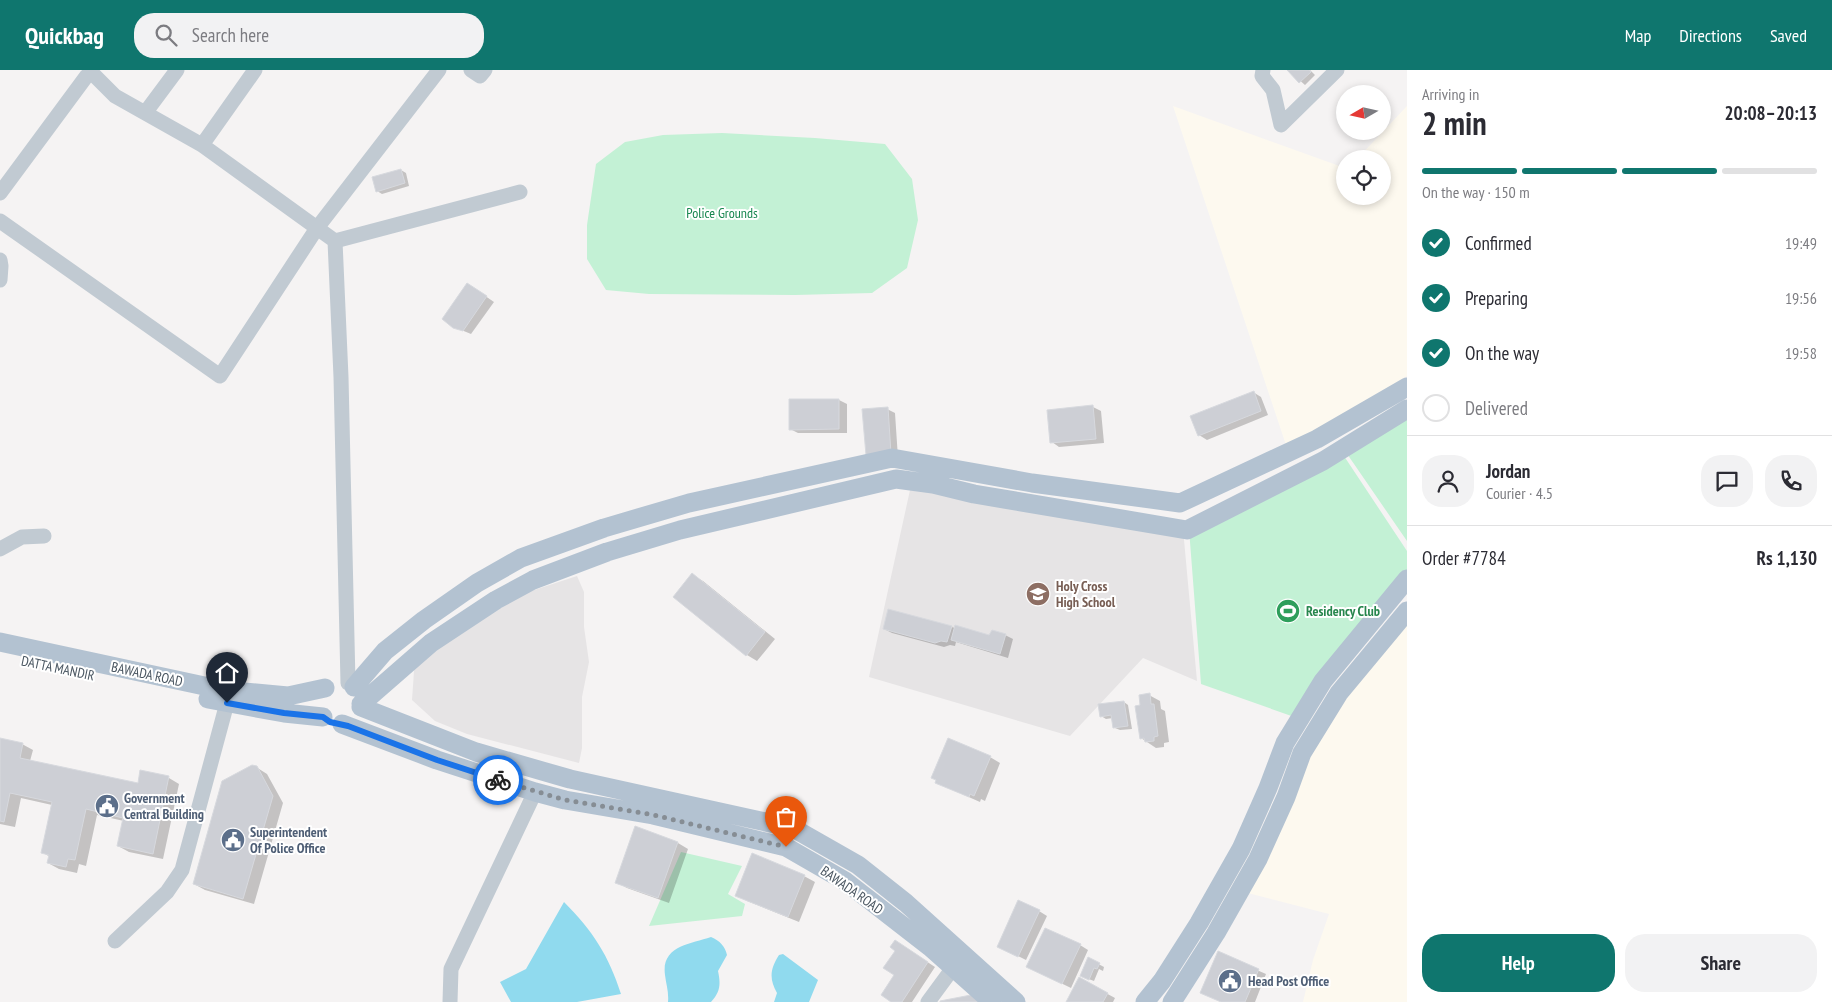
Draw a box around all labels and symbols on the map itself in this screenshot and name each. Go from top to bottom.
north arrow [1336,85,1391,140]
park label: Police Grounds [686,204,758,222]
place label: Holy Cross High School [1056,577,1116,611]
school or university icon: Holy Cross High School [1025,581,1051,607]
sports icon: Residency Club [1275,598,1301,624]
place label: Residency Club [1306,602,1380,620]
street label: DATTA MANDIR [20,651,97,685]
pin [206,652,248,703]
street label: BAWADA ROAD [110,658,184,690]
courier [473,755,523,805]
place label: Government Central Building [124,789,204,823]
public building icon: Government Central Building [94,793,120,819]
pin [765,796,807,847]
place label: Superintendent Of Police Office [250,823,327,857]
public building icon: Superintendent Of Police Office [220,827,246,853]
street label: BAWADA ROAD [817,862,887,918]
public building icon: Head Post Office [1217,968,1243,994]
place label: Head Post Office [1248,972,1329,990]

